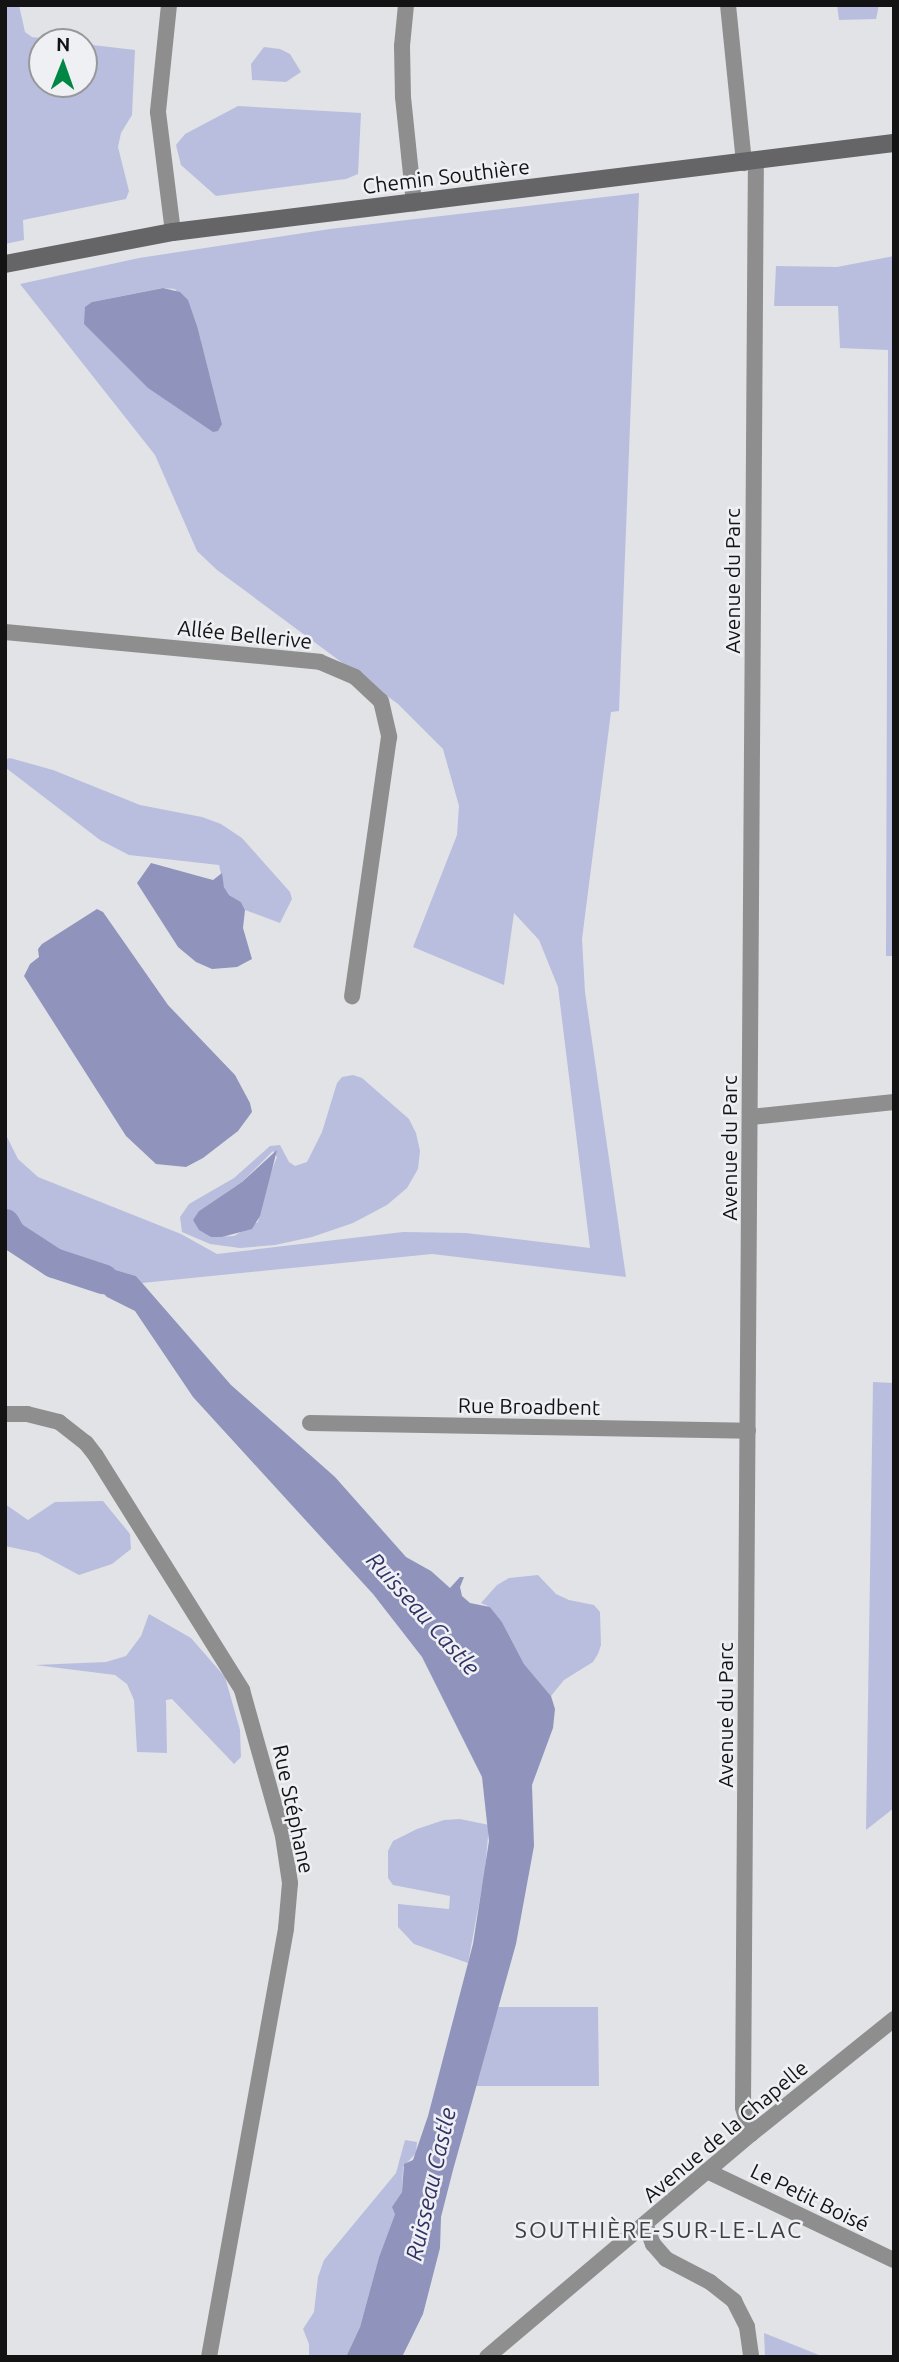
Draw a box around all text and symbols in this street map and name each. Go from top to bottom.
north arrow [28,28,98,98]
text: N [56,33,71,55]
street label: Chemin Southière [361,153,531,199]
street label: Avenue du Parc [719,508,745,654]
street label: Allée Bellerive [177,614,313,654]
street label: Avenue du Parc [716,1075,742,1221]
street label: Rue Broadbent [458,1392,600,1420]
water label: Ruisseau Castle [361,1547,485,1681]
street label: Avenue du Parc [712,1642,738,1788]
street label: Rue Stéphane [268,1742,320,1876]
street label: Avenue de la Chapelle [637,2055,813,2207]
water label: Ruisseau Castle [400,2105,462,2263]
street label: Le Petit Boisé [747,2157,873,2237]
district label: SOUTHIÈRE-SUR-LE-LAC [517,2216,801,2244]

